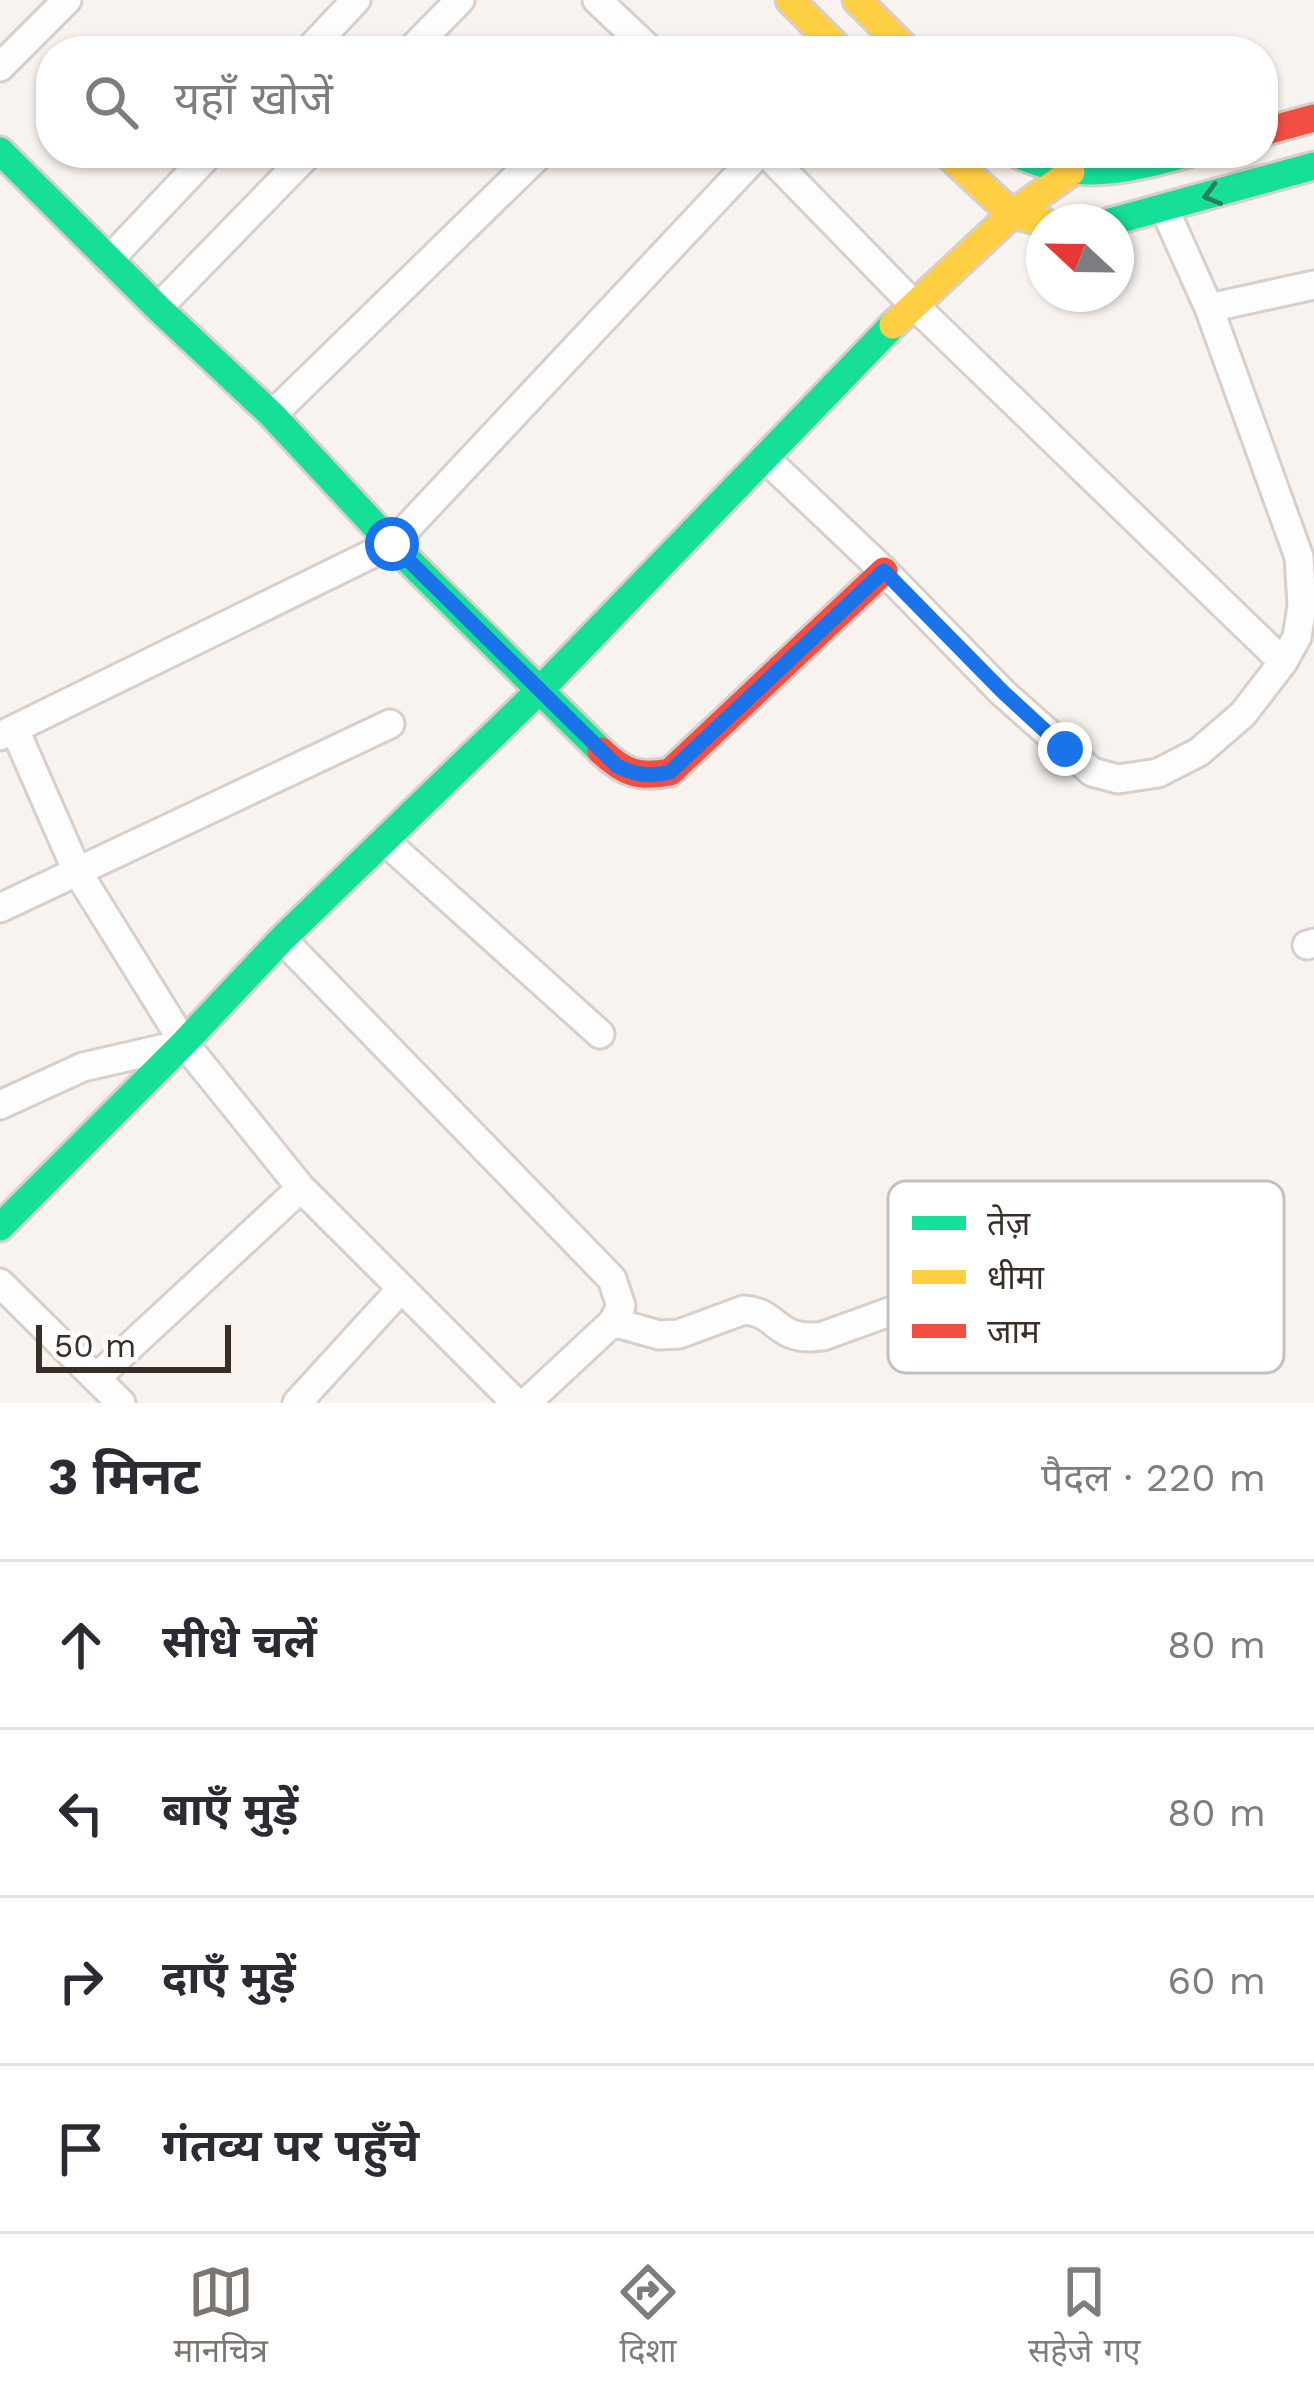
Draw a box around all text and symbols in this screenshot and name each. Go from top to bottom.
search box [36,36,1278,168]
icon: search [78,69,144,135]
text: यहाँ खोजें [174,72,333,125]
one-way arrow [1202,180,1223,205]
north arrow [1026,204,1134,312]
route start [365,517,419,571]
route end [1038,722,1092,776]
legend [888,1181,1284,1373]
text: तेज़ [987,1204,1031,1243]
text: धीमा [987,1258,1046,1297]
text: जाम [987,1312,1041,1351]
scale bar [36,1319,231,1372]
text: 50 m [54,1326,136,1365]
text: 3 मिनट [48,1447,200,1506]
text: पैदल · 220 m [1041,1455,1266,1500]
icon: ahead [48,1612,114,1678]
text: सीधे चलें [162,1615,317,1668]
text: 80 m [1167,1622,1266,1667]
icon: left [48,1780,114,1846]
text: बाएँ मुड़ें [162,1783,298,1836]
text: 80 m [1167,1790,1266,1835]
icon: right [48,1948,114,2014]
text: दाएँ मुड़ें [162,1951,296,2004]
text: 60 m [1168,1958,1266,2003]
icon: arrive [48,2116,114,2182]
text: गंतव्य पर पहुँचे [162,2119,419,2172]
tab: मानचित्र [174,2259,268,2375]
tab: दिशा [615,2259,681,2375]
tab: सहेजे गए [1028,2259,1140,2375]

